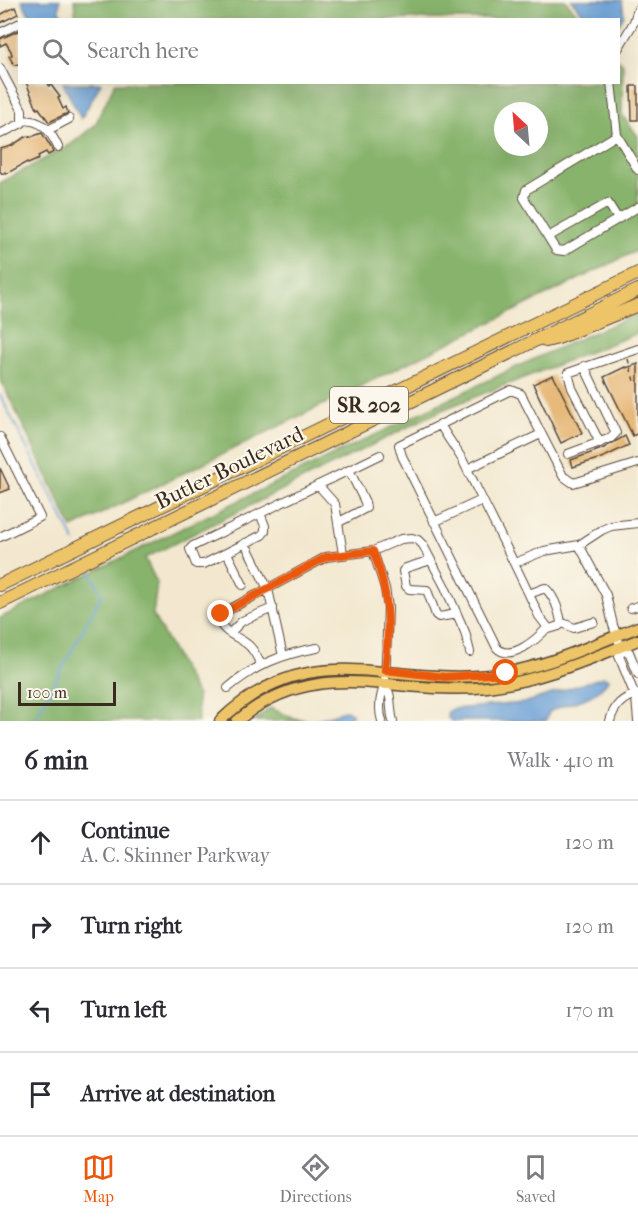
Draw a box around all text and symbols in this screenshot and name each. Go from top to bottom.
search box [18,18,620,84]
icon: search [39,35,72,68]
text: Search here [87,38,199,64]
north arrow [494,102,548,156]
road number: SR 202 [330,387,408,423]
street label: Butler Boulevard [151,420,309,515]
route end [207,600,233,626]
route start [492,659,518,685]
scale bar [18,679,116,706]
text: 100 m [27,683,67,702]
text: 6 min [24,745,88,776]
text: Walk · 410 m [507,749,614,772]
text: Continue [81,818,170,844]
icon: ahead [24,826,57,859]
text: 120 m [565,831,614,854]
text: A. C. Skinner Parkway [81,844,270,867]
icon: right [24,910,57,943]
text: Turn right [81,913,182,939]
text: 120 m [565,915,614,938]
icon: left [24,994,57,1027]
text: Turn left [81,997,167,1023]
text: 170 m [565,999,614,1022]
icon: arrive [24,1078,57,1111]
text: Arrive at destination [81,1081,275,1107]
tab: Map [82,1151,115,1206]
tab: Directions [280,1151,352,1206]
tab: Saved [516,1151,556,1206]

